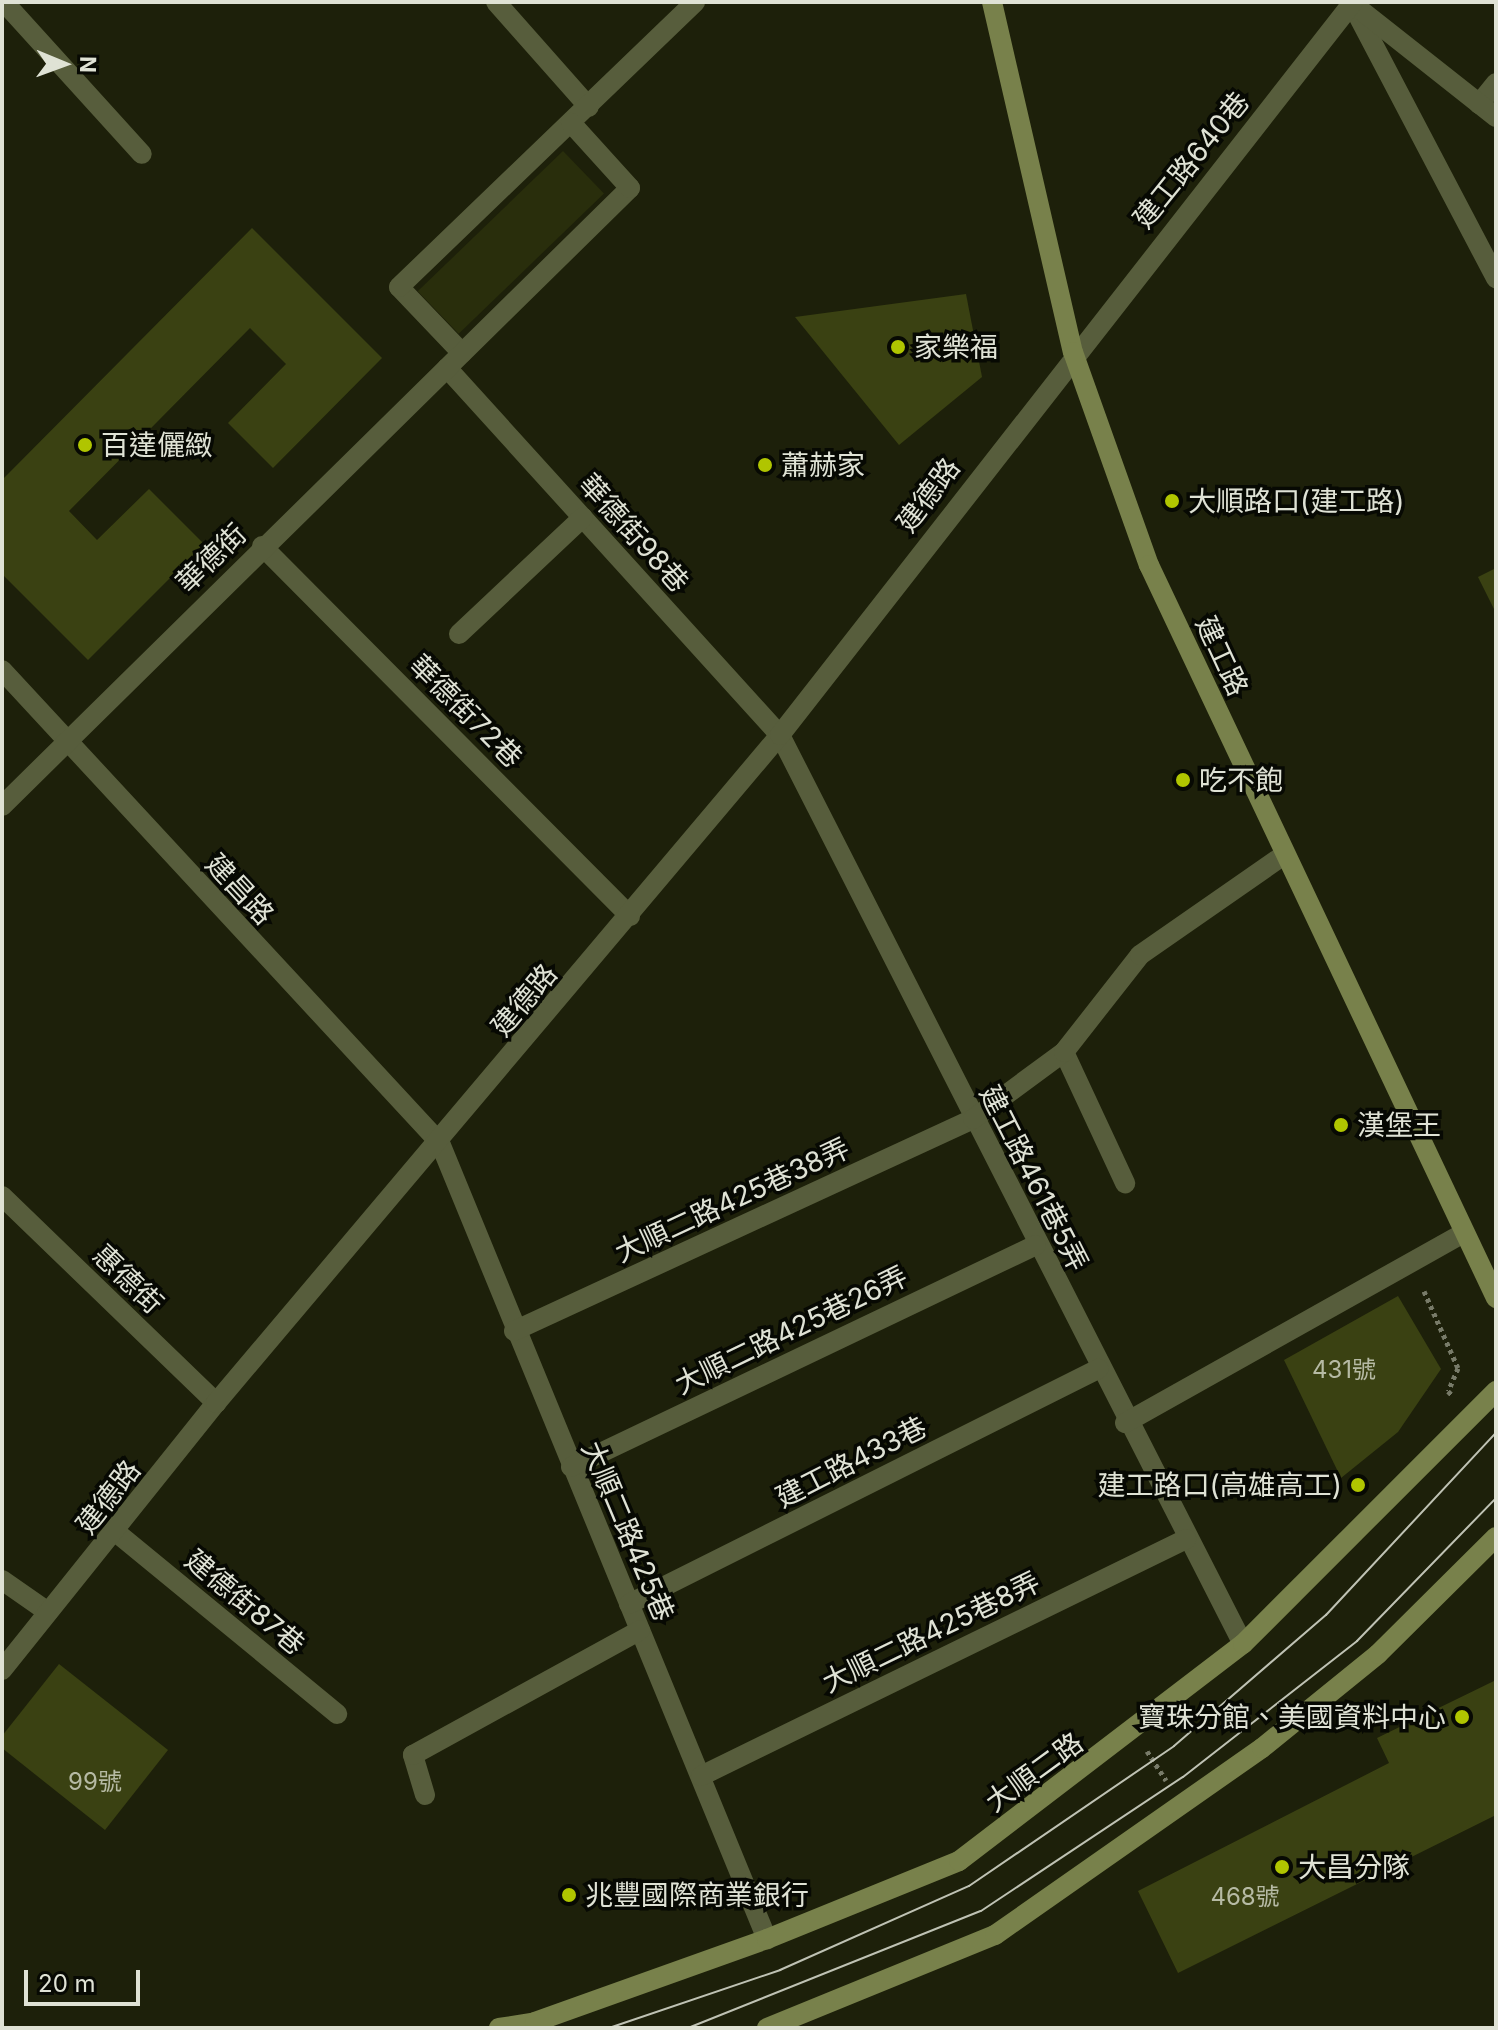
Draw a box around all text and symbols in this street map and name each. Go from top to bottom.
north arrow [24,24,104,104]
text: N [75,56,101,73]
street label: 建工路640巷 [1126,85,1256,235]
place label: 家樂福 [914,330,998,364]
marker: 家樂福 [889,338,907,356]
place label: 百達儷緻 [101,428,213,462]
marker: 百達儷緻 [76,436,94,454]
place label: 蕭赫家 [781,448,865,482]
street label: 建德路 [889,451,967,539]
marker: 蕭赫家 [756,456,774,474]
street label: 華德街98巷 [572,467,696,599]
place label: 大順路口(建工路) [1188,484,1404,518]
marker: 大順路口(建工路) [1163,492,1181,510]
street label: 華德街 [169,517,253,599]
street label: 建工路 [1189,611,1255,701]
street label: 華德街72巷 [403,648,529,774]
place label: 吃不飽 [1199,763,1283,797]
marker: 吃不飽 [1174,771,1192,789]
street label: 建昌路 [199,847,281,931]
street label: 建德路 [484,957,564,1043]
street label: 建工路461巷5弄 [973,1080,1095,1276]
place label: 漢堡王 [1357,1108,1441,1142]
marker: 漢堡王 [1332,1116,1350,1134]
street label: 大順二路425巷38弄 [609,1131,855,1269]
street label: 惠德街 [86,1238,170,1320]
street label: 大順二路425巷26弄 [669,1259,913,1401]
house number: 431號 [1312,1356,1376,1384]
street label: 建工路433巷 [770,1410,932,1514]
street label: 大順二路425巷 [575,1436,681,1626]
street label: 建德路 [69,1454,147,1540]
place label: 建工路口(高雄高工) [1098,1468,1342,1502]
marker: 建工路口(高雄高工) [1349,1476,1367,1494]
street label: 建德街87巷 [179,1542,311,1662]
street label: 大順二路425巷8弄 [817,1565,1045,1699]
place label: 寶珠分館、美國資料中心 [1138,1700,1446,1734]
marker: 寶珠分館、美國資料中心 [1453,1708,1471,1726]
street label: 大順二路 [979,1725,1089,1819]
house number: 99號 [68,1768,122,1796]
place label: 大昌分隊 [1298,1850,1410,1884]
marker: 大昌分隊 [1273,1858,1291,1876]
place label: 兆豐國際商業銀行 [585,1878,809,1912]
house number: 468號 [1210,1883,1280,1911]
marker: 兆豐國際商業銀行 [560,1886,578,1904]
scale bar [28,1954,144,2004]
text: 20 m [38,1969,96,1998]

